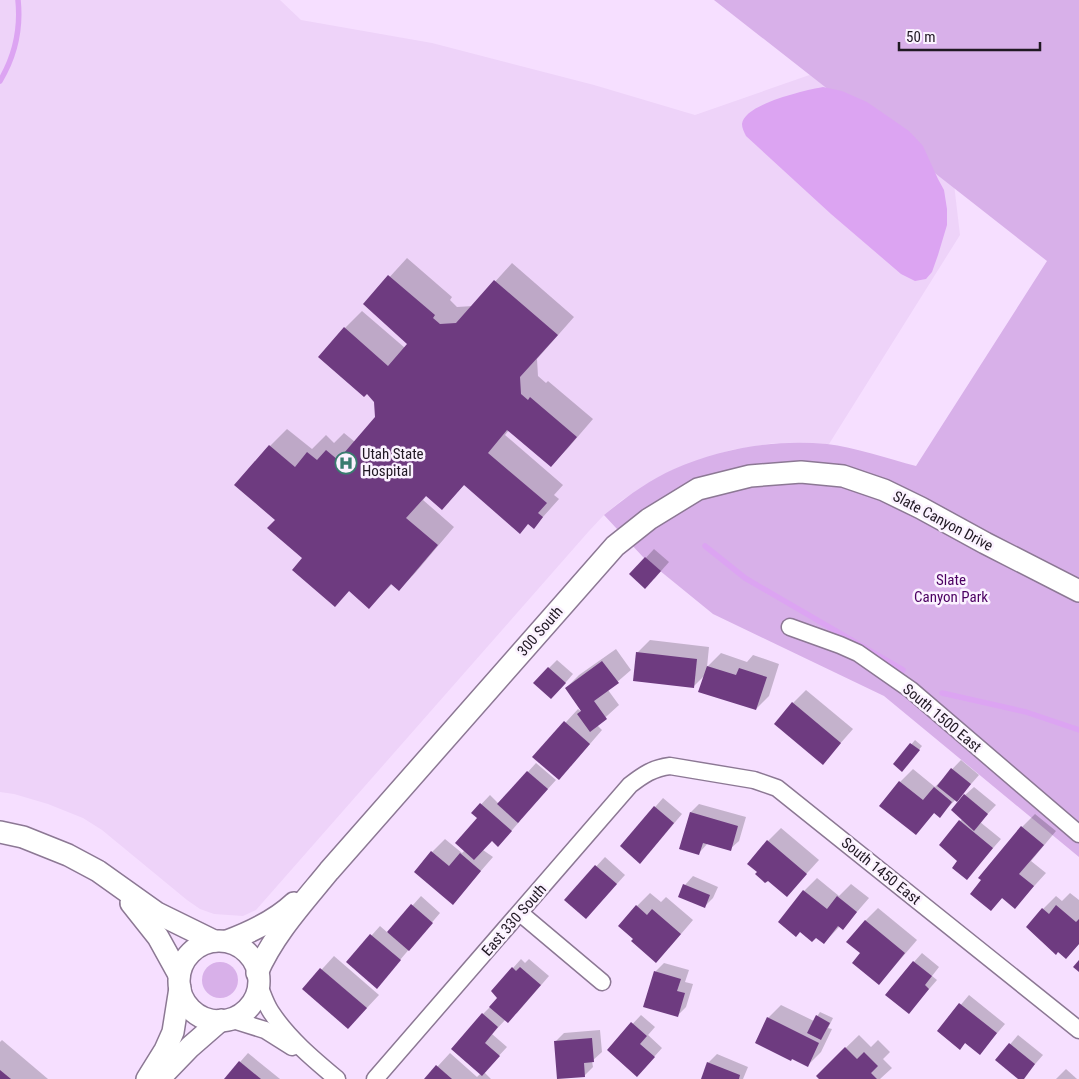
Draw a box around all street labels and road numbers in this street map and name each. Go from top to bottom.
street label: Slate Canyon Drive [890,487,996,555]
street label: 300 South [514,602,566,660]
street label: South 1500 East [899,680,985,756]
street label: South 1450 East [838,834,924,908]
street label: East 330 South [478,880,550,960]

